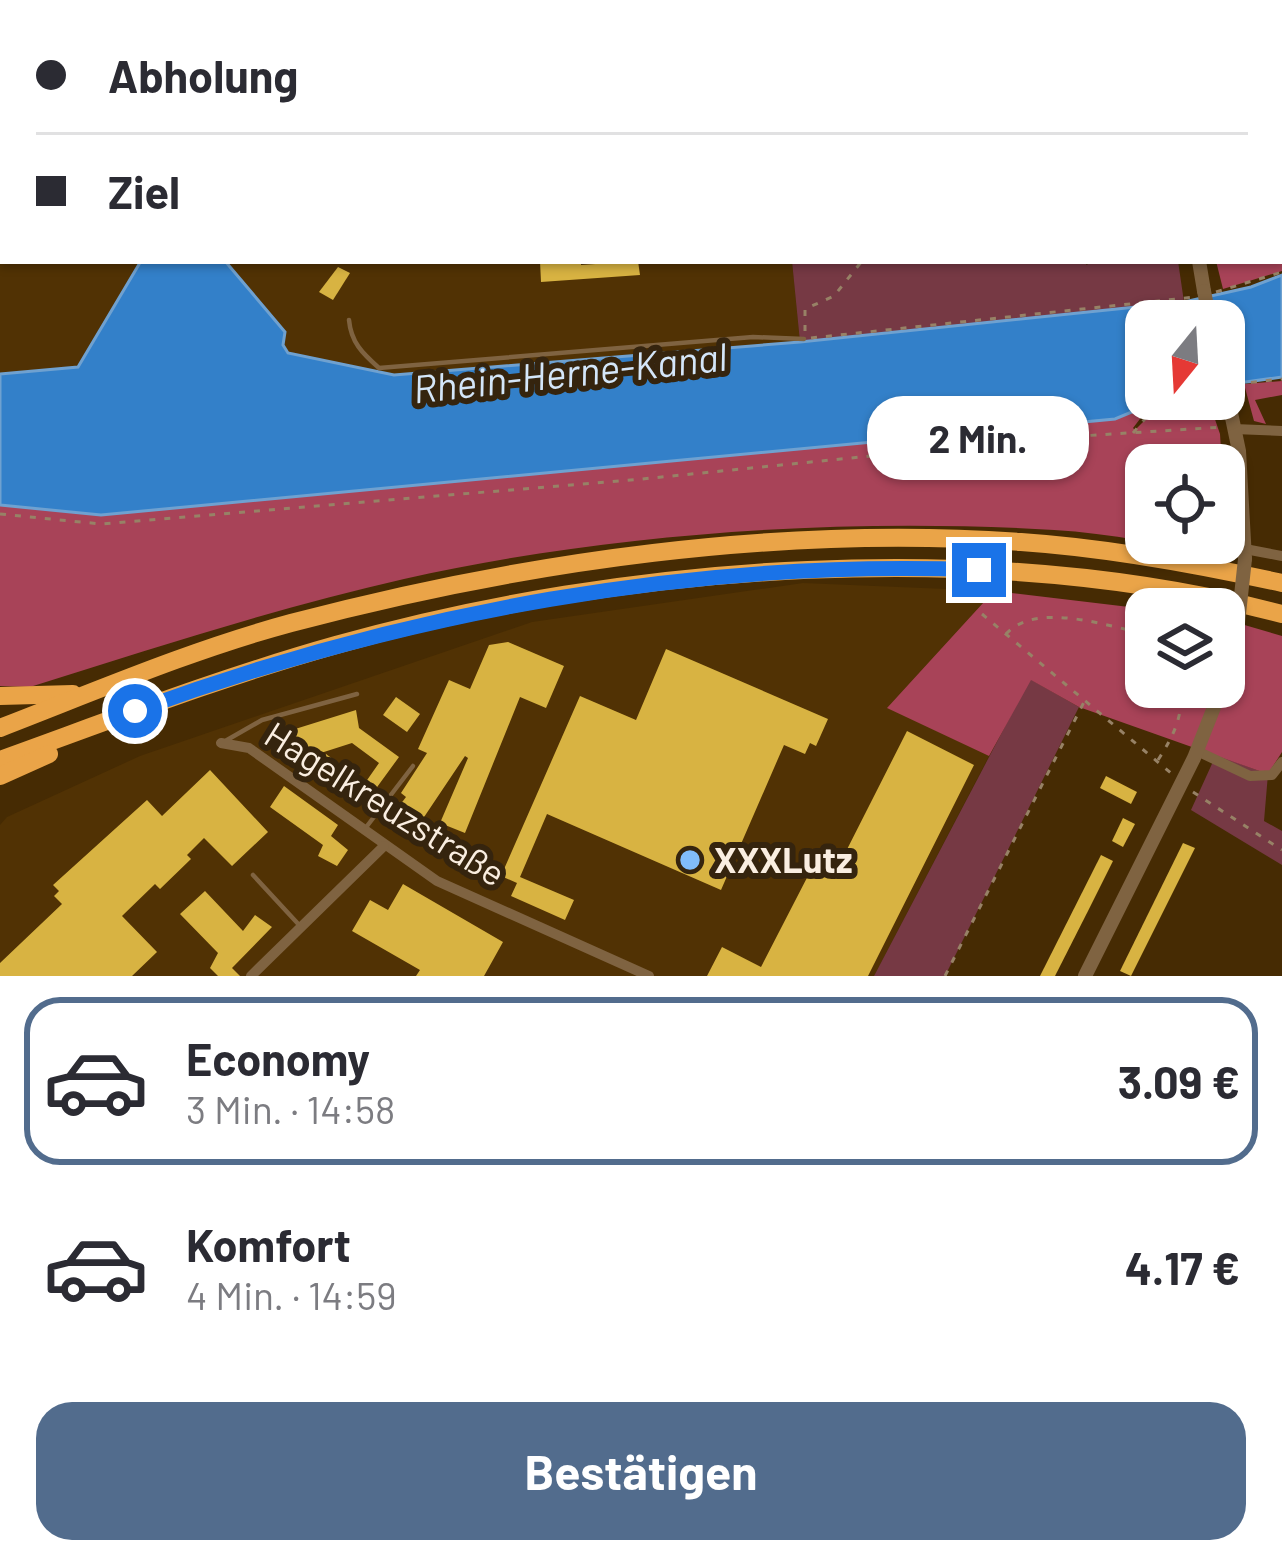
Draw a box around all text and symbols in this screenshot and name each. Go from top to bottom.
text: Abholung [108,48,298,102]
text: Ziel [108,164,180,218]
north arrow [1125,300,1245,420]
map controls [1125,300,1245,708]
water label: Rhein-Herne-Kanal [411,332,729,411]
callout: 2 Min. [868,396,1090,480]
text: 2 Min. [928,414,1028,461]
button: locate [1125,444,1245,564]
route end [952,543,1006,597]
button: layers [1125,588,1245,708]
route start [108,684,162,738]
street label: Hagelkreuzstraße [258,712,514,894]
place label: XXXLutz [714,837,853,880]
marker: XXXLutz [677,847,703,873]
icon: car [42,1027,150,1135]
text: Economy [186,1031,370,1085]
text: 3.09 € [1118,1054,1240,1108]
text: 3 Min. · 14:58 [186,1085,395,1132]
icon: car [42,1213,150,1321]
text: Komfort [186,1217,351,1271]
text: 4.17 € [1125,1240,1240,1294]
text: 4 Min. · 14:59 [186,1271,397,1318]
button: Bestätigen [36,1402,1246,1540]

